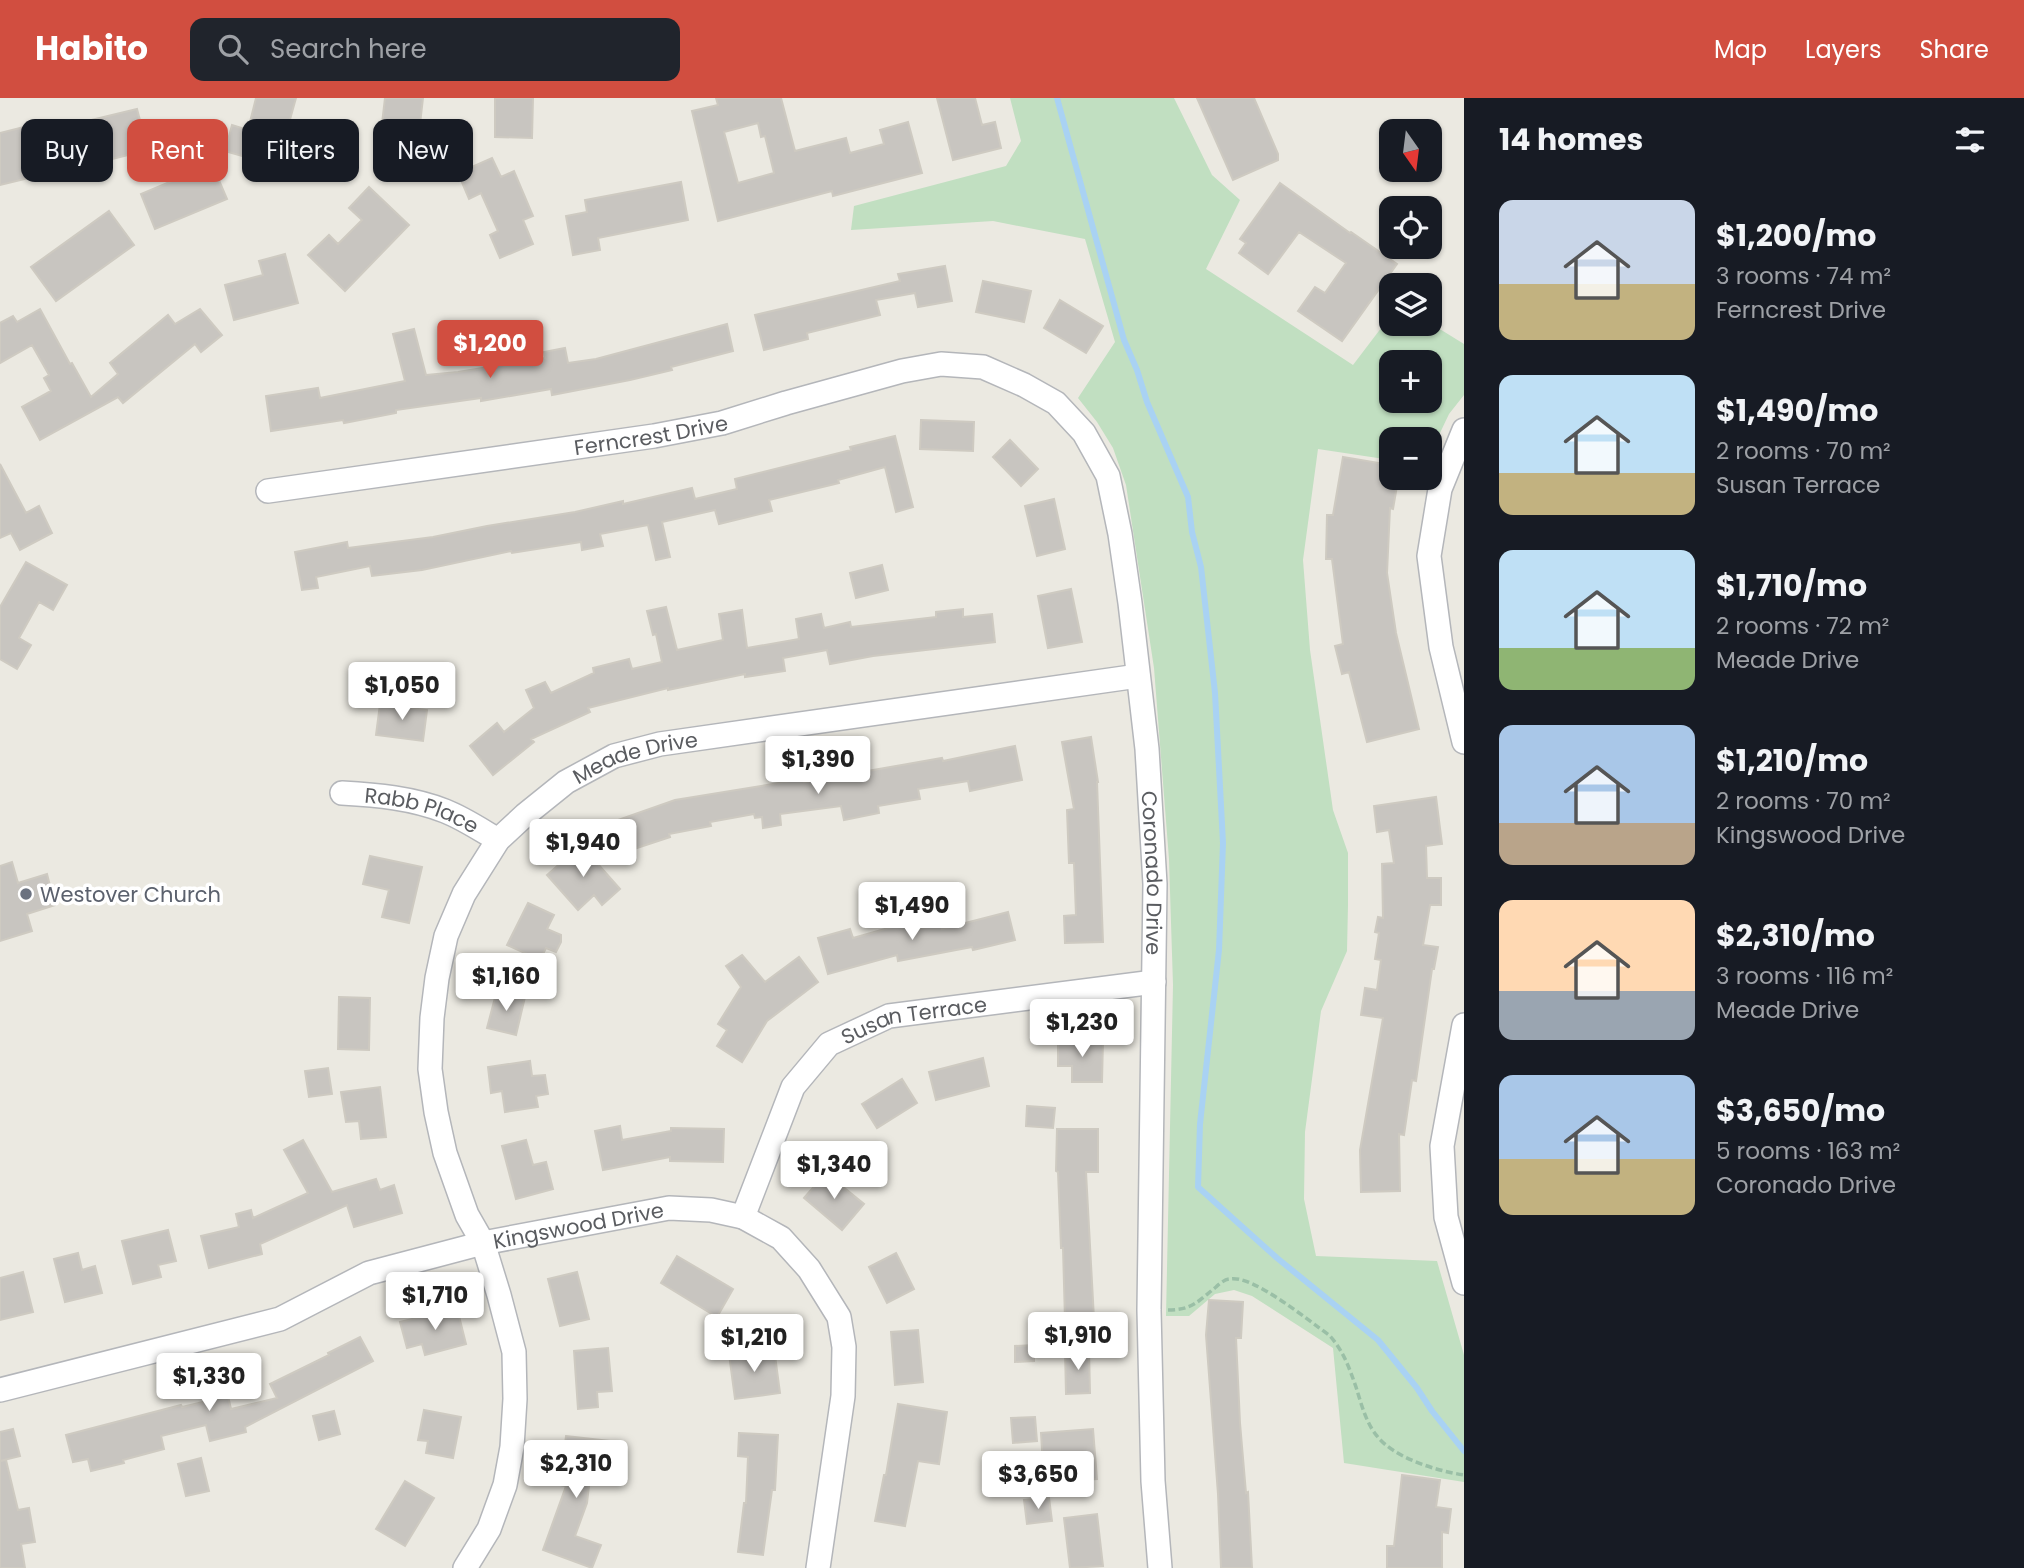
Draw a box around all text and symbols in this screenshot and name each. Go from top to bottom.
search box [190,18,680,81]
text: Habito [35,25,148,72]
icon: search [214,30,252,68]
text: Search here [270,31,427,67]
text: Map [1714,33,1767,66]
text: Layers [1805,33,1881,66]
text: Share [1919,33,1989,66]
text: 14 homes [1499,118,1643,161]
chip: Buy [21,119,113,182]
chip: Rent [127,119,228,182]
chip: Filters [242,119,359,182]
chip: New [373,119,473,182]
north arrow [1379,119,1442,182]
map controls [1379,119,1442,490]
icon: filters [1951,121,1989,159]
button: locate [1379,196,1442,259]
text: $1,200/mo [1716,214,1876,257]
icon: home [1555,228,1639,312]
text: 3 rooms · 74 m² [1716,260,1891,292]
button: layers [1379,273,1442,336]
text: Ferncrest Drive [1716,294,1886,326]
pin: $1,200 [433,320,547,380]
text: $1,200 [453,327,527,359]
button: + [1379,350,1442,413]
text: $1,490/mo [1716,389,1878,432]
icon: home [1555,403,1639,487]
street label: Ferncrest Drive [572,408,730,462]
button: − [1379,427,1442,490]
text: 2 rooms · 70 m² [1716,435,1891,467]
text: Susan Terrace [1716,469,1880,501]
text: $1,710/mo [1716,564,1867,607]
icon: home [1555,578,1639,662]
text: 2 rooms · 72 m² [1716,610,1889,642]
text: Meade Drive [1716,644,1859,676]
pin: $1,050 [345,662,459,722]
text: $1,050 [364,669,440,701]
street label: Meade Drive [567,724,700,790]
pin: $1,390 [761,736,875,796]
text: $1,210/mo [1716,739,1868,782]
text: $1,390 [781,743,855,775]
icon: home [1555,753,1639,837]
street label: Rabb Place [363,780,484,840]
text: 2 rooms · 70 m² [1716,785,1891,817]
street label: Coronado Drive [1135,790,1170,955]
text: Kingswood Drive [1716,819,1905,851]
pin: $1,940 [526,820,640,879]
text: $1,940 [545,826,621,858]
place label: Westover Church [40,880,221,909]
pin: $1,490 [855,882,969,942]
marker: Westover Church [18,886,34,902]
text: $1,490 [874,889,950,921]
text: $2,310/mo [1716,914,1875,957]
icon: home [1555,928,1639,1012]
pin: $1,160 [449,954,563,1013]
text: $1,160 [472,960,540,992]
text: 3 rooms · 116 m² [1716,960,1893,992]
street label: Susan Terrace [836,989,989,1051]
text: Meade Drive [1716,994,1859,1026]
pin: $1,230 [1025,1000,1139,1059]
text: $1,230 [1046,1006,1118,1038]
text: $3,650/mo [1716,1089,1885,1132]
icon: home [1555,1103,1639,1187]
text: 5 rooms · 163 m² [1716,1135,1900,1167]
pin: $1,340 [777,1142,891,1201]
text: $1,340 [797,1148,871,1180]
text: Coronado Drive [1716,1169,1896,1201]
street label: Kingswood Drive [491,1195,666,1255]
pin: $1,710 [378,1272,492,1332]
text: $1,710 [402,1279,468,1311]
pin: $1,910 [1021,1312,1135,1372]
pin: $1,210 [697,1314,811,1374]
text: $1,910 [1044,1319,1112,1351]
text: $1,210 [720,1321,788,1353]
pin: $1,330 [152,1354,266,1413]
text: $1,330 [172,1360,246,1392]
pin: $2,310 [519,1440,633,1500]
text: $2,310 [540,1447,612,1479]
pin: $3,650 [981,1452,1095,1511]
text: $3,650 [998,1458,1078,1490]

